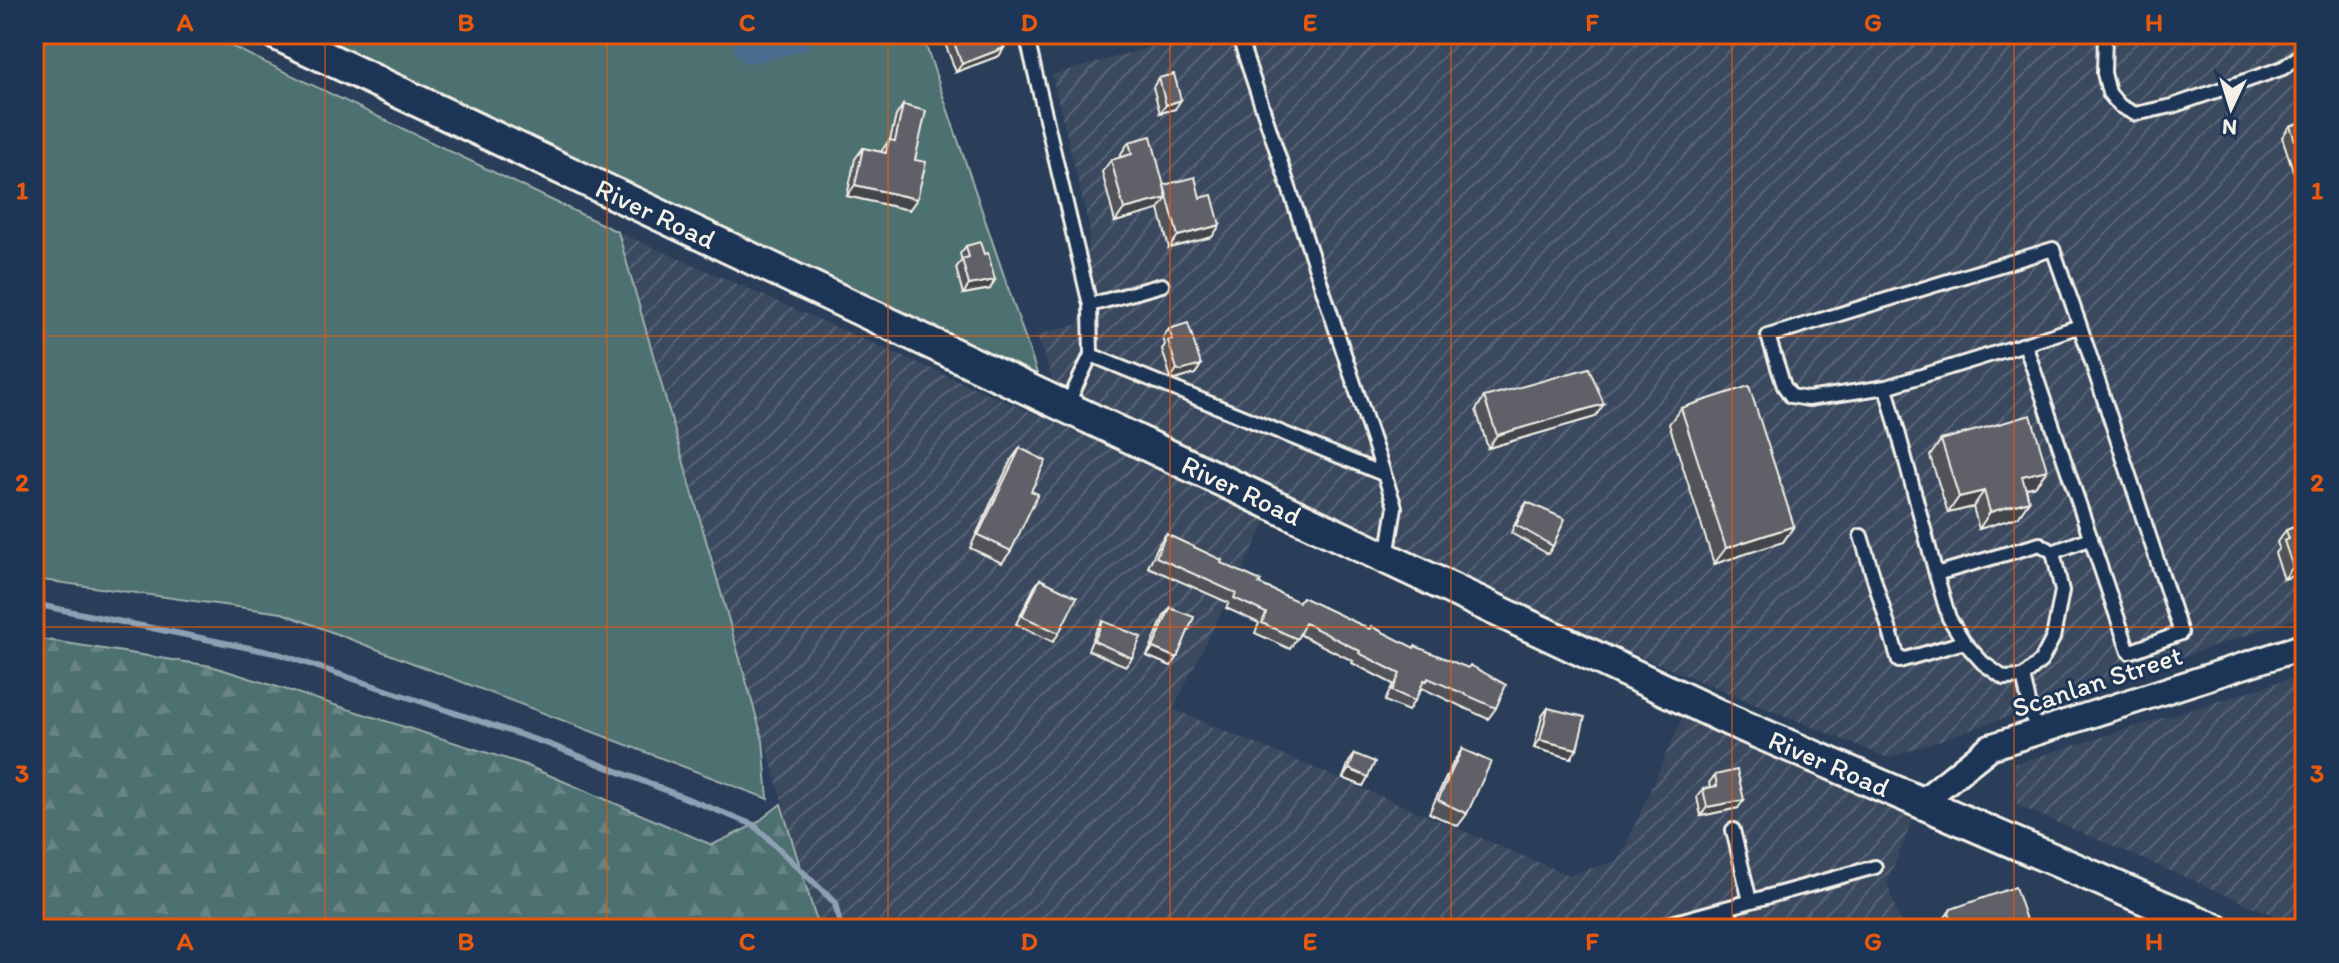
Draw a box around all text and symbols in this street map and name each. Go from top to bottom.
text: A [176,6,194,38]
text: B [458,6,475,38]
text: C [739,6,756,38]
text: D [1020,6,1038,38]
text: E [1303,6,1317,38]
text: F [1585,6,1599,38]
text: G [1864,6,1882,38]
text: H [2145,6,2163,38]
north arrow [2191,68,2271,148]
text: N [2221,113,2238,141]
street label: River Road [590,170,721,256]
text: 1 [16,174,28,206]
text: 1 [2311,174,2323,206]
street label: River Road [1176,447,1307,533]
text: 2 [15,466,29,498]
text: 2 [2310,466,2324,498]
street label: Scanlan Street [2008,637,2186,725]
street label: River Road [1763,722,1895,804]
text: 3 [15,757,29,789]
text: 3 [2310,757,2324,789]
text: A [176,925,194,957]
text: B [458,925,475,957]
text: C [739,925,756,957]
text: D [1020,925,1038,957]
text: E [1303,925,1317,957]
text: F [1585,925,1599,957]
text: G [1864,925,1882,957]
text: H [2145,925,2163,957]

